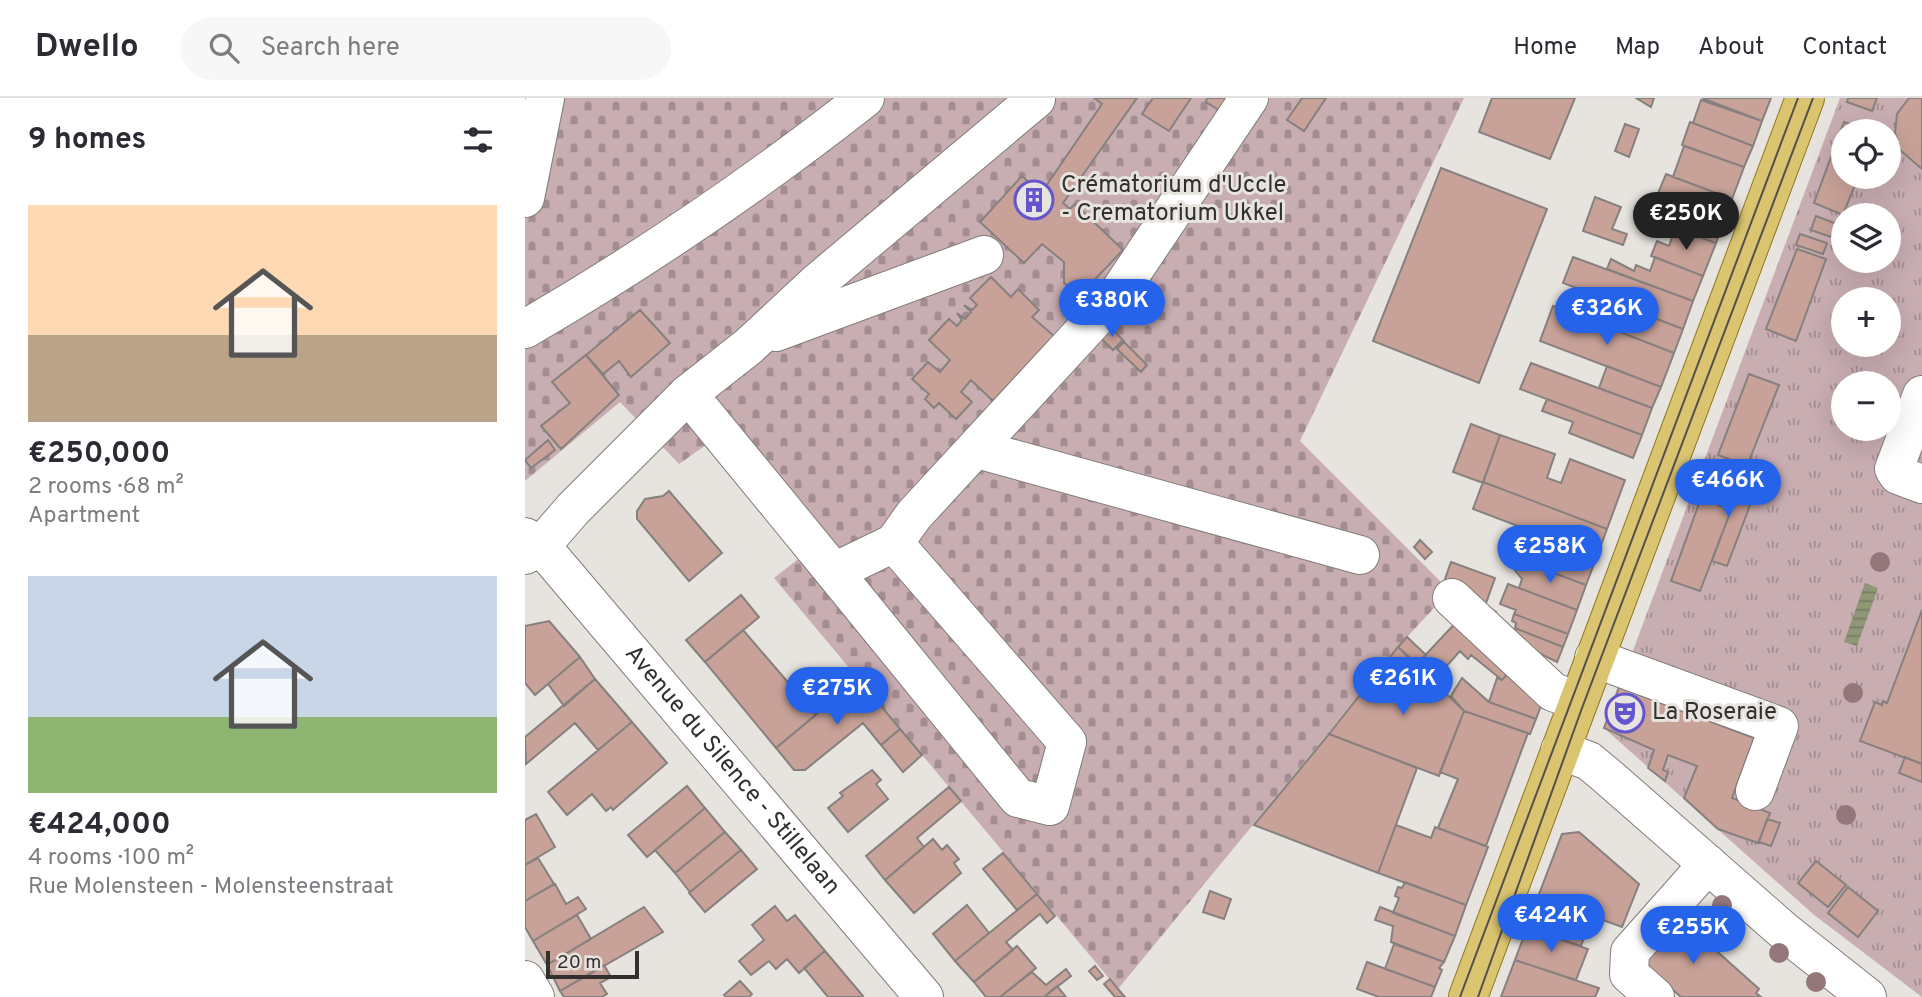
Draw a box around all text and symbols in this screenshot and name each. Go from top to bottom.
search box [181,17,671,80]
text: Dwello [35,27,139,69]
icon: search [205,29,243,67]
text: Search here [261,32,400,65]
text: Home [1513,33,1577,63]
text: Map [1615,33,1660,63]
text: About [1698,33,1764,63]
text: Contact [1802,33,1887,63]
map controls [1831,119,1901,441]
button: locate [1831,119,1901,189]
icon: filters [459,121,497,159]
text: 9 homes [28,122,146,159]
place label: Crématorium d'Uccle - Crematorium Ukkel [1061,171,1287,229]
building icon: Crématorium d'Uccle - Crematorium Ukkel [1013,179,1055,221]
pin: €250K [1637,192,1735,252]
text: €250K [1649,200,1723,229]
button: layers [1831,203,1901,273]
icon: home [200,250,326,376]
pin: €380K [1063,280,1161,339]
text: €380K [1075,287,1149,316]
button: + [1831,287,1901,357]
pin: €326K [1558,288,1656,347]
text: €326K [1571,295,1643,324]
button: − [1831,371,1901,441]
text: €250,000 [28,436,170,473]
pin: €466K [1679,460,1777,519]
text: €466K [1691,467,1765,496]
text: 2 rooms · 68 m² [28,473,184,502]
text: Apartment [28,502,140,531]
pin: €258K [1501,526,1599,585]
text: €258K [1513,533,1587,562]
icon: home [200,621,326,747]
street label: Avenue du Silence - Stillelaan [617,640,846,902]
pin: €261K [1354,658,1452,717]
text: €261K [1369,665,1437,694]
pin: €275K [788,668,886,727]
text: €275K [801,675,873,704]
theatre icon: La Roseraie [1604,692,1646,734]
place label: La Roseraie [1652,698,1777,728]
text: €424,000 [28,807,171,844]
text: 4 rooms · 100 m² [28,844,194,873]
text: Rue Molensteen - Molensteenstraat [28,873,394,902]
pin: €424K [1502,894,1600,954]
text: €424K [1514,902,1588,931]
pin: €255K [1644,906,1742,966]
text: €255K [1656,914,1730,943]
scale bar [546,948,639,980]
text: 20 m [557,951,601,975]

